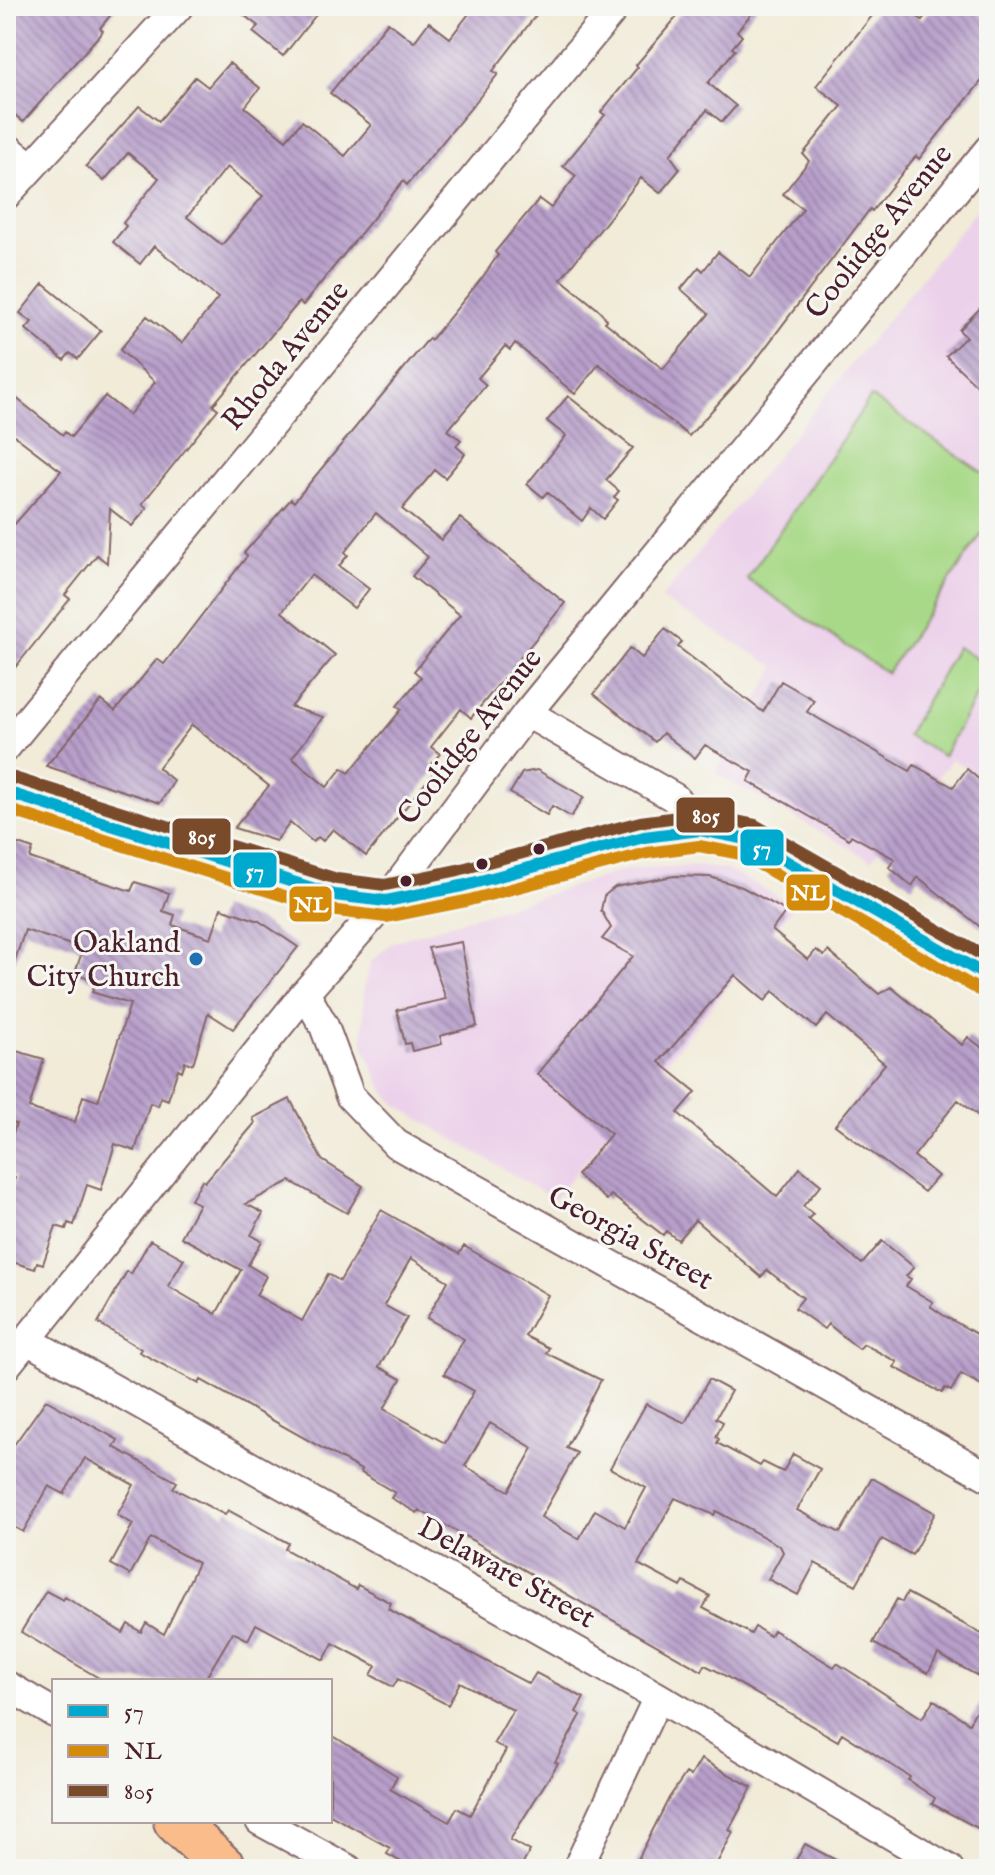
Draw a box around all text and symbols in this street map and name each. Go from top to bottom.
street label: Coolidge Avenue [797,137,962,327]
street label: Rhoda Avenue [215,274,359,439]
street label: Coolidge Avenue [390,641,551,833]
line badge: 805 [675,796,736,834]
text: 805 [692,803,720,831]
line badge: 805 [171,817,232,856]
text: 805 [188,824,216,852]
line badge: 57 [739,828,785,867]
text: 57 [753,835,771,863]
unlabelled marker [531,841,547,857]
line badge: 57 [232,851,278,889]
unlabelled marker [474,856,490,872]
text: 57 [246,858,264,886]
unlabelled marker [398,873,414,889]
line badge: NL [785,873,831,912]
text: NL [790,880,827,908]
line badge: NL [288,885,333,923]
text: NL [293,892,330,920]
place label: Oakland City Church [26,925,181,997]
marker: Oakland City Church [187,950,205,968]
street label: Georgia Street [541,1178,719,1300]
street label: Delaware Street [411,1509,601,1638]
legend [52,1679,332,1823]
text: 57 [124,1697,144,1728]
text: NL [124,1737,163,1768]
text: 805 [124,1777,154,1808]

